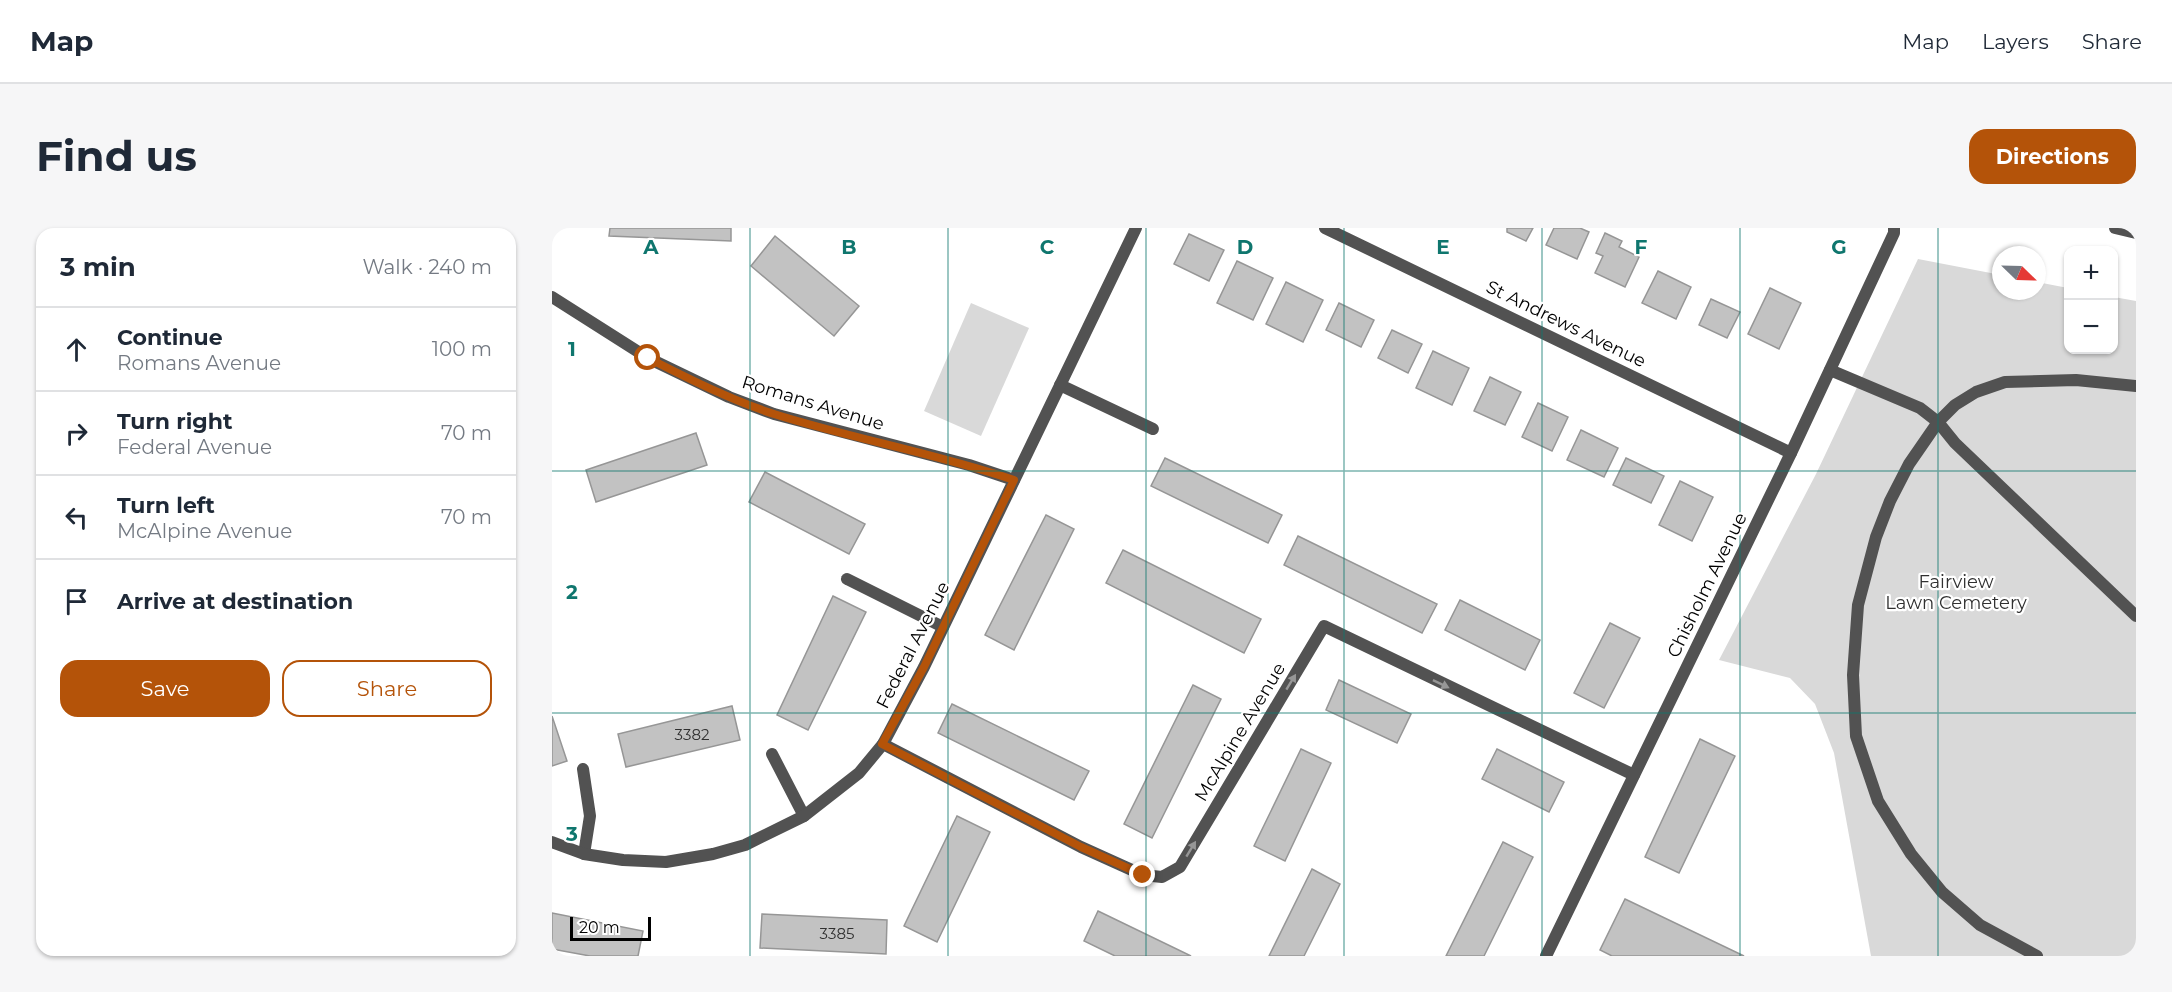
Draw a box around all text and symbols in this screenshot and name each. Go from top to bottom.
text: Map [30,24,93,58]
text: Map [1902,29,1949,54]
text: Layers [1982,29,2049,54]
text: Share [2082,29,2142,54]
button: Directions [1969,129,2136,184]
text: Find us [36,130,197,182]
text: A [642,235,659,259]
text: B [841,235,857,259]
text: C [1040,235,1055,259]
text: D [1237,235,1253,259]
text: E [1436,235,1450,259]
text: F [1635,235,1648,259]
text: G [1831,235,1847,259]
north arrow [1992,246,2046,300]
map controls [2064,246,2118,354]
button: + [2064,246,2118,300]
text: 3 min [60,251,136,283]
text: Walk · 240 m [362,255,492,279]
street label: St Andrews Avenue [1482,276,1650,372]
button: − [2064,300,2118,354]
text: Continue [117,324,223,351]
icon: ahead [60,333,93,366]
text: 100 m [432,337,492,361]
text: 1 [568,337,576,361]
route start [634,344,660,370]
text: Romans Avenue [117,351,281,375]
street label: Romans Avenue [739,371,887,435]
text: Turn right [117,408,232,435]
icon: right [60,417,93,450]
text: 70 m [441,421,492,445]
text: Federal Avenue [117,435,272,459]
text: Turn left [117,492,215,519]
icon: left [60,501,93,534]
text: 70 m [441,505,492,529]
street label: Chisholm Avenue [1662,509,1752,661]
text: McAlpine Avenue [117,519,292,543]
park label: Fairview Lawn Cemetery [1885,571,2027,614]
street label: Federal Avenue [872,578,955,712]
text: 2 [566,580,578,604]
icon: arrive [60,585,93,618]
text: Arrive at destination [117,588,353,615]
street label: McAlpine Avenue [1190,659,1290,805]
button: Save [60,660,270,717]
button: Share [282,660,492,717]
one-way arrow [1286,673,1296,690]
one-way arrow [1433,679,1450,688]
house number: 3382 [675,725,709,744]
text: 3 [565,822,578,846]
one-way arrow [1186,840,1196,857]
route end [1129,861,1155,887]
scale bar [570,914,651,942]
text: 20 m [579,918,620,937]
house number: 3385 [820,924,854,943]

